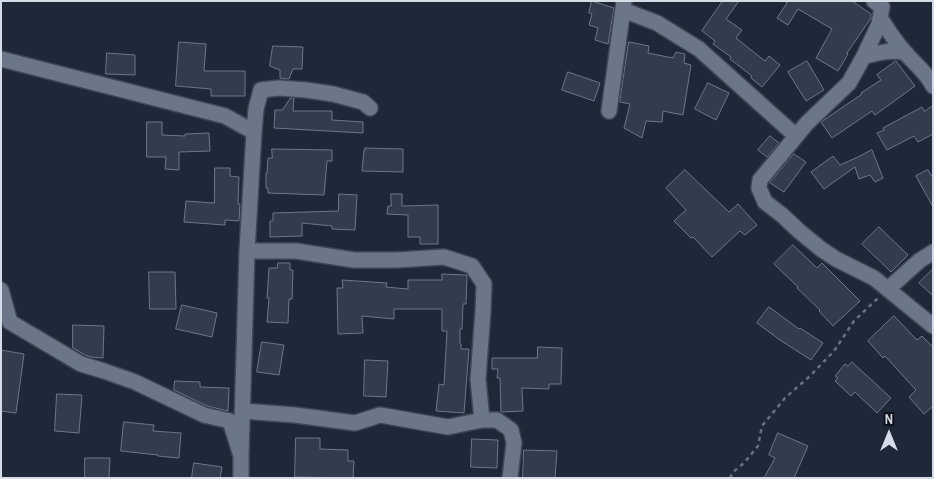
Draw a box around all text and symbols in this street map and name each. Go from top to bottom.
north arrow [864,409,914,459]
text: N [885,410,893,428]

